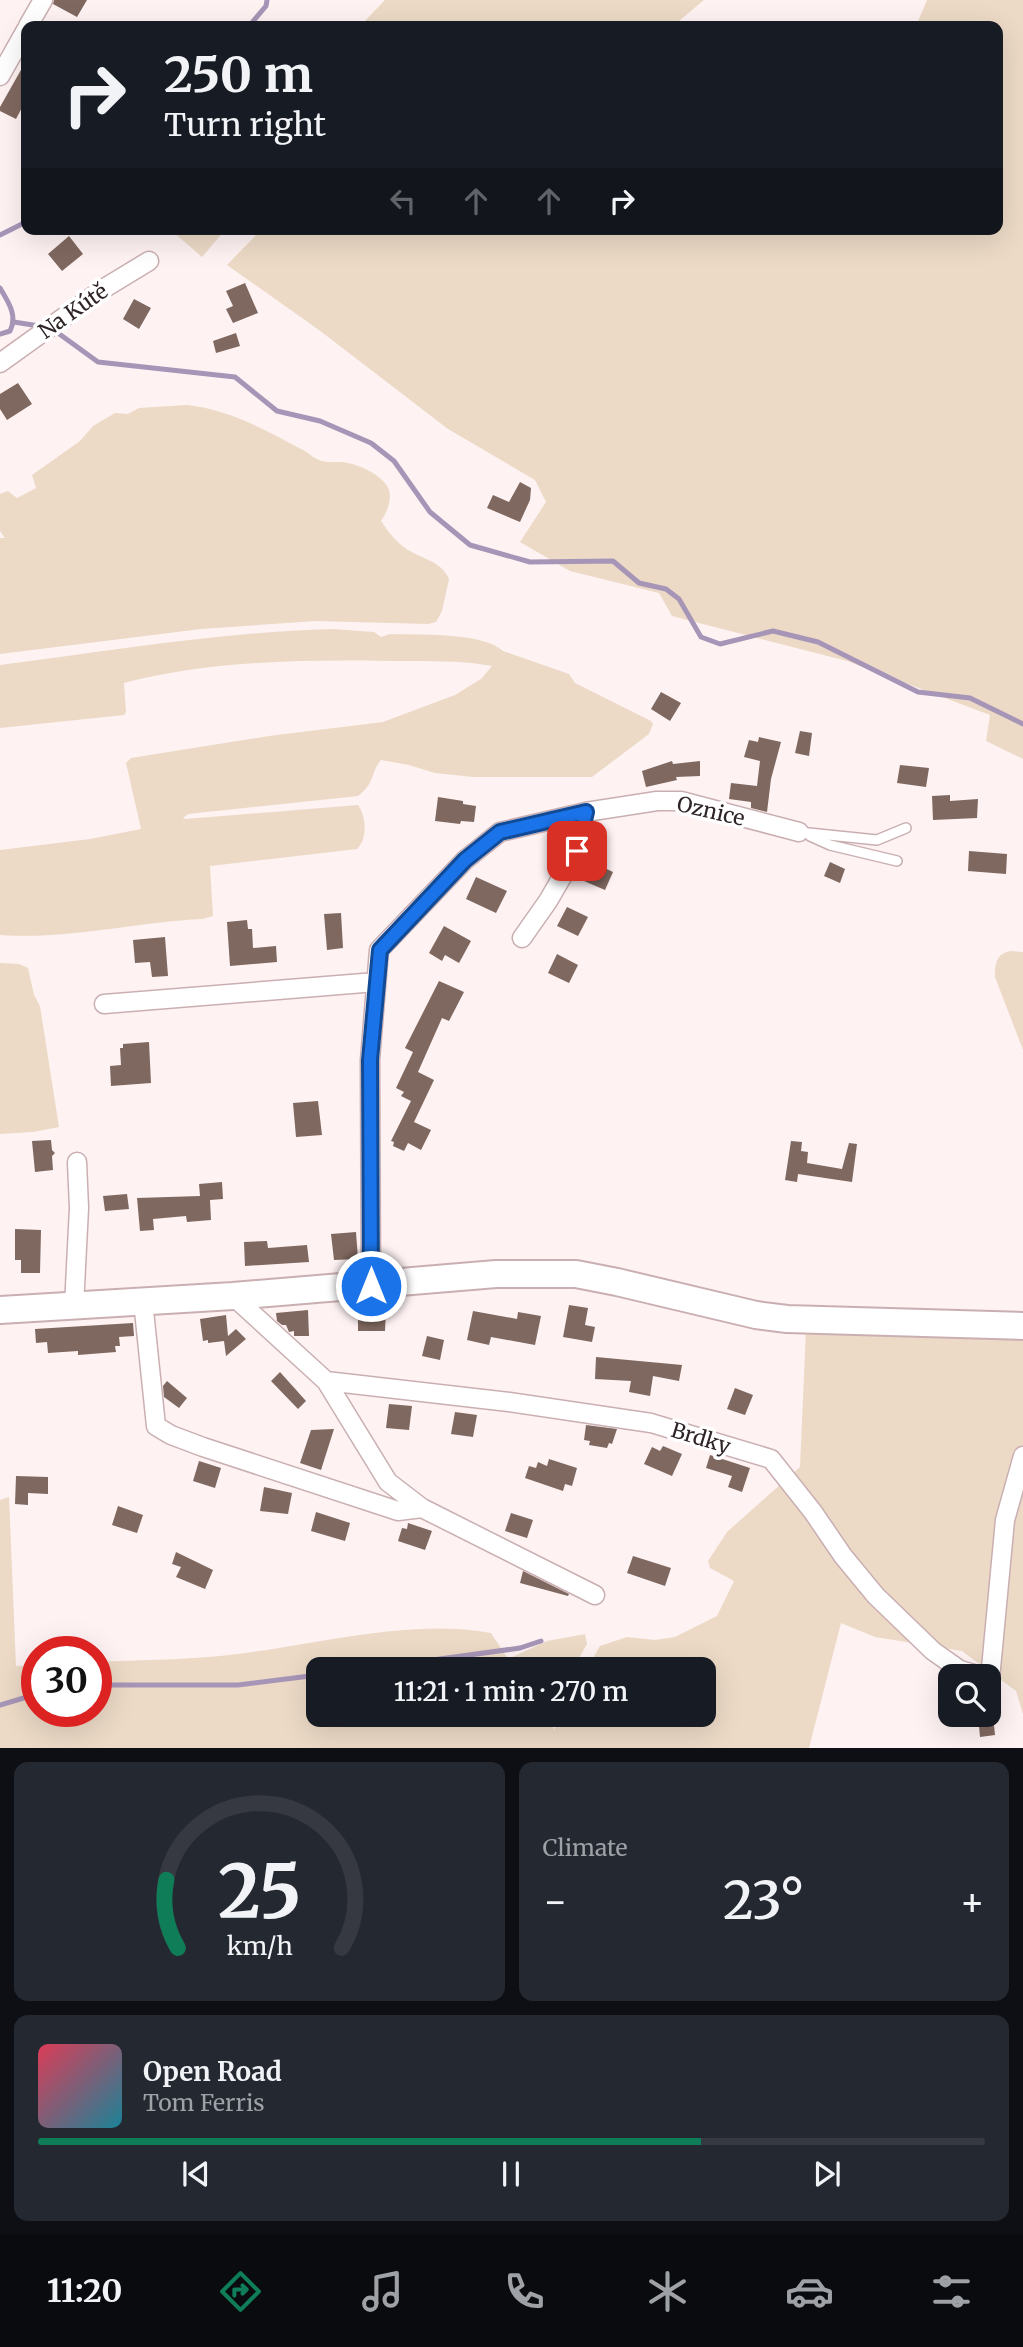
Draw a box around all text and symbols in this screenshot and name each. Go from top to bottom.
text: 250 m [164,44,313,105]
icon: right [49,49,140,140]
text: Turn right [164,105,326,145]
icon: left [384,182,422,220]
icon: ahead [457,182,495,220]
icon: ahead [530,182,568,220]
icon: right [603,182,641,220]
street label: Na Kútě [33,277,113,345]
street label: Oznice [675,790,748,832]
pin [547,821,607,881]
icon: arrive [558,832,596,870]
position arrow [334,1249,408,1323]
street label: Brdky [668,1416,735,1460]
speed limit sign: 30 [21,1636,112,1727]
map controls [938,1664,1001,1727]
button: search [938,1664,1001,1727]
text: 11:21 · 1 min · 270 m [394,1675,628,1708]
text: Climate [543,1833,628,1862]
text: 25 [217,1846,301,1938]
text: 23° [723,1868,805,1933]
text: − [543,1878,568,1925]
text: + [960,1878,985,1925]
text: km/h [226,1929,292,1961]
text: Open Road [143,2055,282,2088]
text: Tom Ferris [143,2088,265,2117]
icon: previous [177,2155,215,2193]
icon: pause [492,2155,530,2193]
icon: next [808,2155,846,2193]
icon: directions [216,2267,265,2316]
icon: music [358,2267,407,2316]
icon: phone [500,2267,549,2316]
icon: climate [643,2267,692,2316]
icon: car [785,2267,834,2316]
icon: filters [927,2267,976,2316]
text: 11:20 [47,2271,123,2311]

